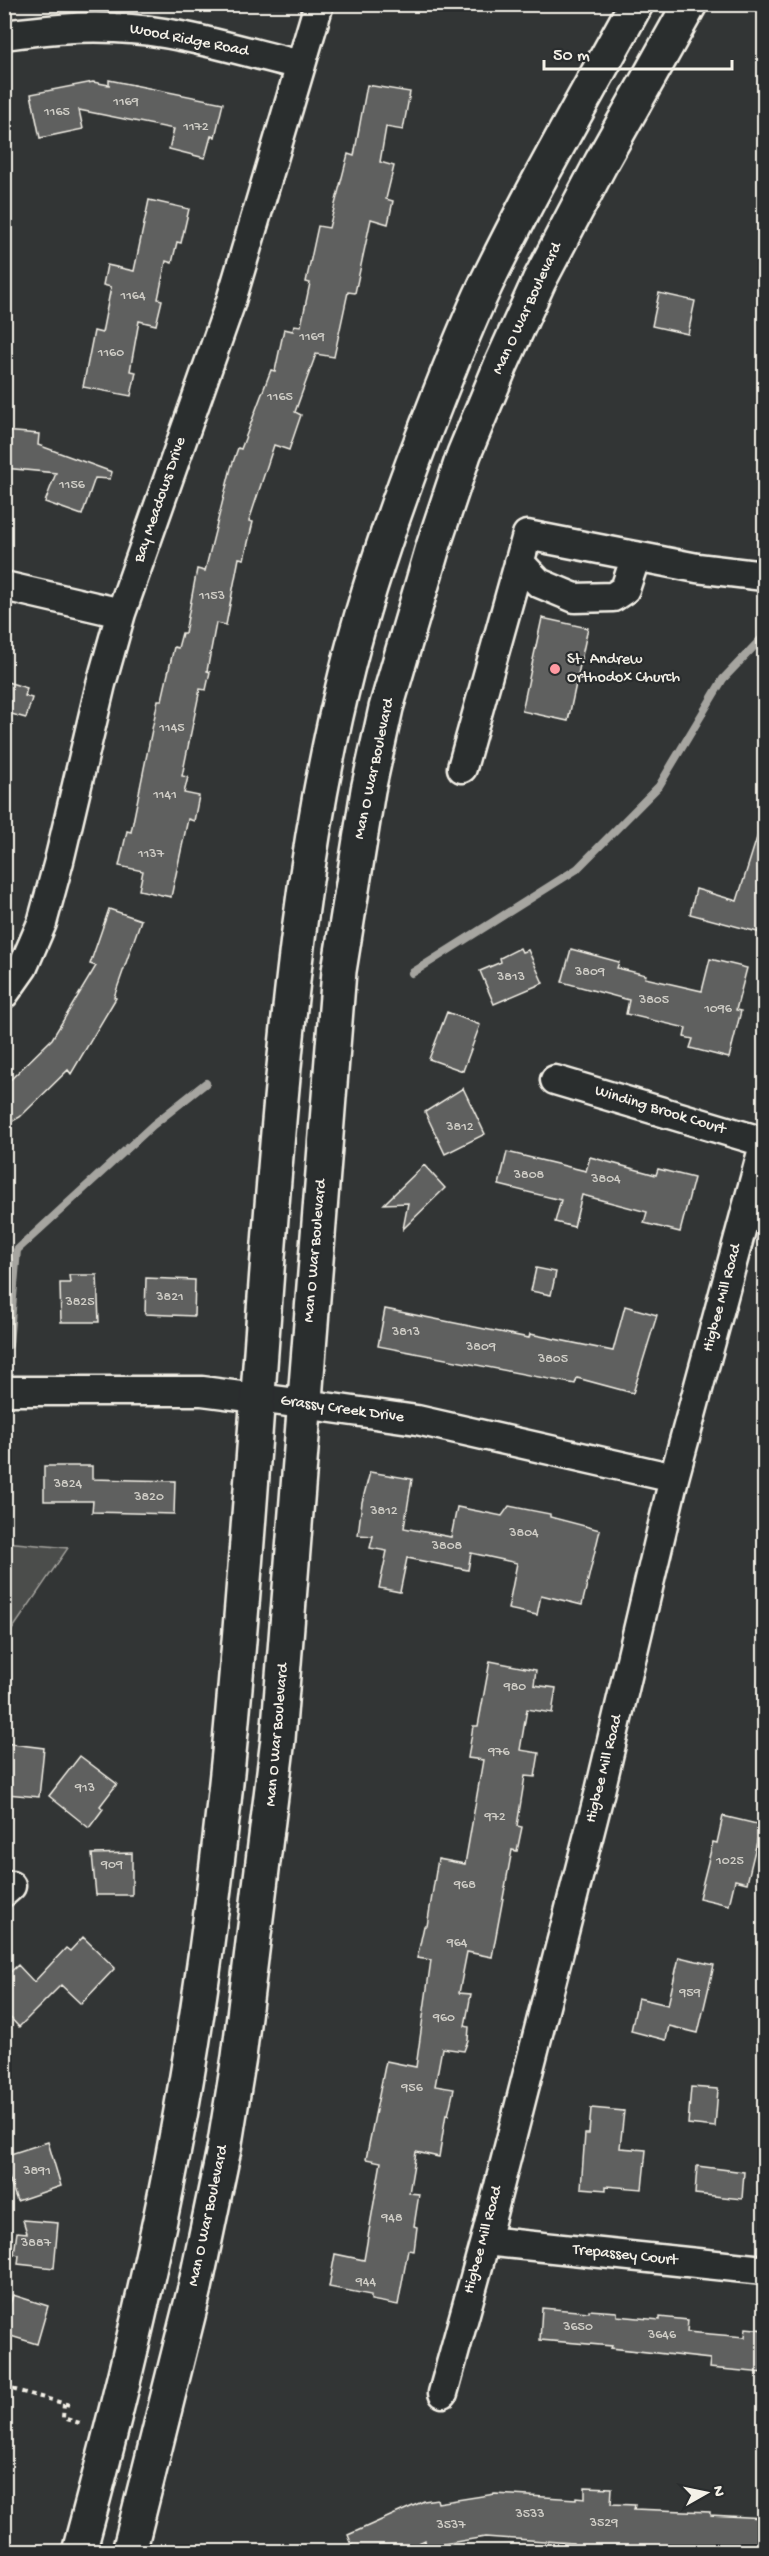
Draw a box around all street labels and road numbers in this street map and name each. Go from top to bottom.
street label: Wood Ridge Road [128,20,252,62]
street label: Man O War Boulevard [489,238,568,378]
street label: Bay Meadows Drive [130,434,192,566]
street label: Man O War Boulevard [351,695,400,841]
street label: Winding Brook Court [592,1082,729,1140]
street label: Man O War Boulevard [300,1177,332,1323]
street label: Higbee Mill Road [699,1240,747,1354]
street label: Grassy Creek Drive [279,1392,406,1428]
street label: Man O War Boulevard [262,1661,294,1807]
street label: Higbee Mill Road [582,1711,628,1825]
street label: Man O War Boulevard [185,2142,234,2288]
street label: Higbee Mill Road [460,2182,508,2296]
street label: Trepassey Court [571,2241,680,2271]

